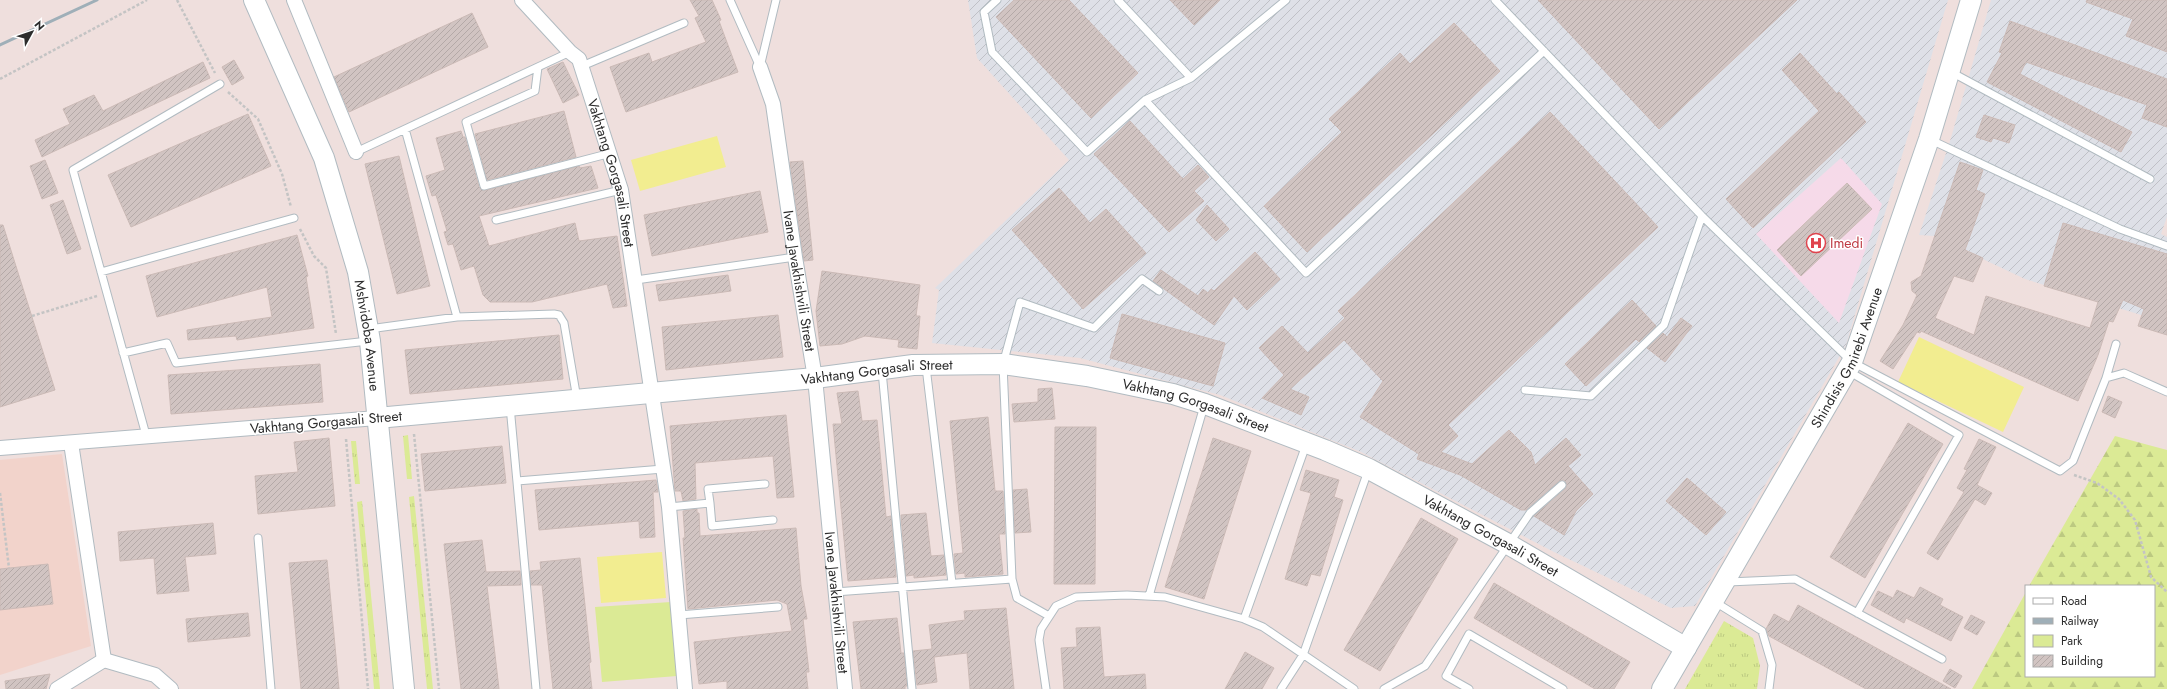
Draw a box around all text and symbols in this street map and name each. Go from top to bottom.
north arrow [12,12,52,52]
text: N [31,17,49,34]
street label: Vakhtang Gorgasali Street [582,96,640,249]
street label: Ivane Javakhishvili Street [778,209,821,353]
hospital icon: Imedi [1805,232,1827,254]
place label: Imedi [1830,233,1863,253]
street label: Mshvidoba Avenue [350,278,385,392]
street label: Shindisis Gmirebi Avenue [1806,284,1887,432]
street label: Vakhtang Gorgasali Street [800,355,953,389]
street label: Vakhtang Gorgasali Street [1120,374,1272,438]
street label: Vakhtang Gorgasali Street [249,405,403,439]
street label: Vakhtang Gorgasali Street [1419,490,1563,582]
street label: Ivane Javakhishvili Street [820,531,854,675]
legend [2025,585,2155,677]
text: Road [2061,592,2087,610]
text: Railway [2061,612,2099,630]
text: Park [2061,632,2083,650]
text: Building [2061,652,2103,670]

